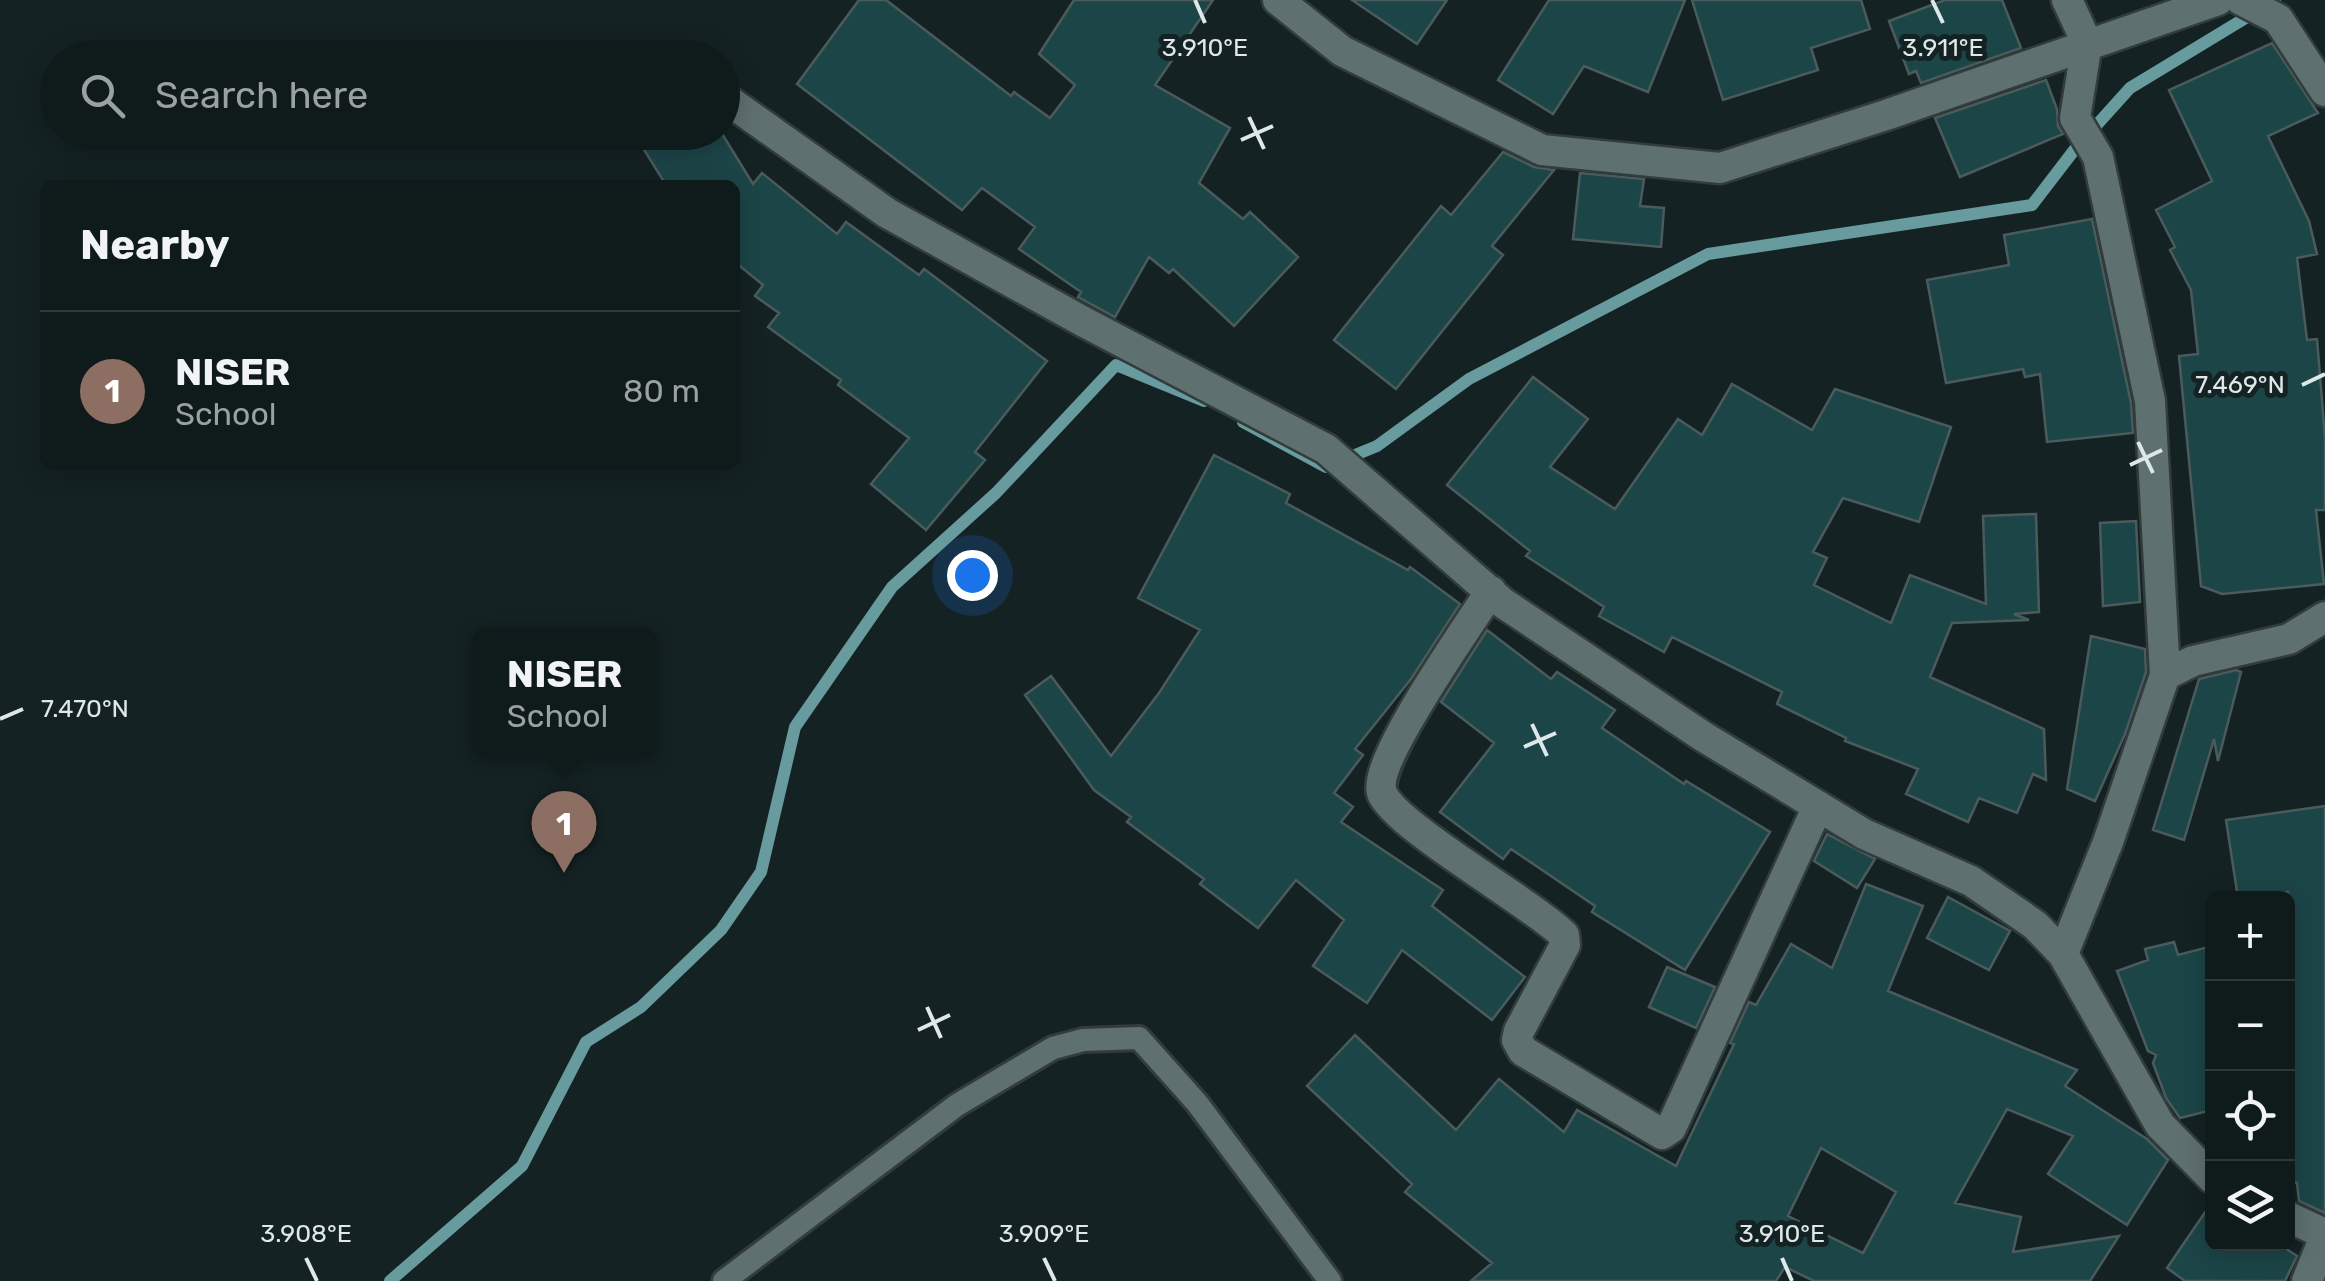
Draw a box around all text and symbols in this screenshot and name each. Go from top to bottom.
text: 3.910°E [1162,33,1248,62]
text: 3.911°E [1902,33,1984,62]
search box [40,40,740,150]
icon: search [75,68,130,123]
text: Search here [155,72,368,118]
text: Nearby [80,220,230,270]
text: NISER [175,349,290,395]
text: 7.469°N [2195,370,2285,399]
text: 1 [105,372,120,410]
text: 80 m [623,372,700,410]
text: School [175,395,277,433]
your location [947,550,998,601]
popup [472,628,657,758]
text: NISER [507,651,622,697]
text: 7.470°N [41,694,129,723]
text: School [507,697,608,735]
pin: 1 [532,790,596,873]
map controls [2205,891,2295,1251]
button: + [2205,891,2295,981]
button: − [2205,981,2295,1071]
button: locate [2205,1071,2295,1161]
button: layers [2205,1161,2295,1251]
text: 3.908°E [260,1219,352,1248]
text: 3.909°E [999,1219,1089,1248]
text: 3.910°E [1739,1219,1825,1248]

